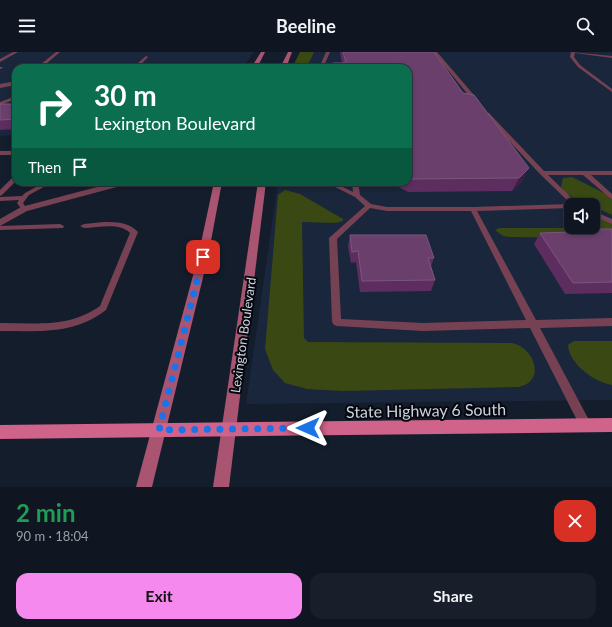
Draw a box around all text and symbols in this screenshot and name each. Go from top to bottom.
icon: menu [16,15,38,37]
text: Beeline [276,15,336,37]
icon: search [574,15,596,37]
text: 30 m [94,78,157,112]
icon: right [28,80,80,132]
text: Lexington Boulevard [94,112,256,134]
icon: arrive [69,156,91,178]
text: Then [28,158,61,176]
map controls [564,198,600,234]
button: sound [564,198,600,234]
pin [186,240,220,274]
icon: arrive [192,246,214,268]
street label: Lexington Boulevard [227,276,259,394]
street label: State Highway 6 South [346,399,506,421]
position arrow [287,407,329,449]
text: 2 min [16,498,76,527]
button: close [554,500,596,542]
text: 90 m · 18:04 [16,528,89,544]
button: Exit [16,573,302,619]
button: Share [310,573,596,619]

